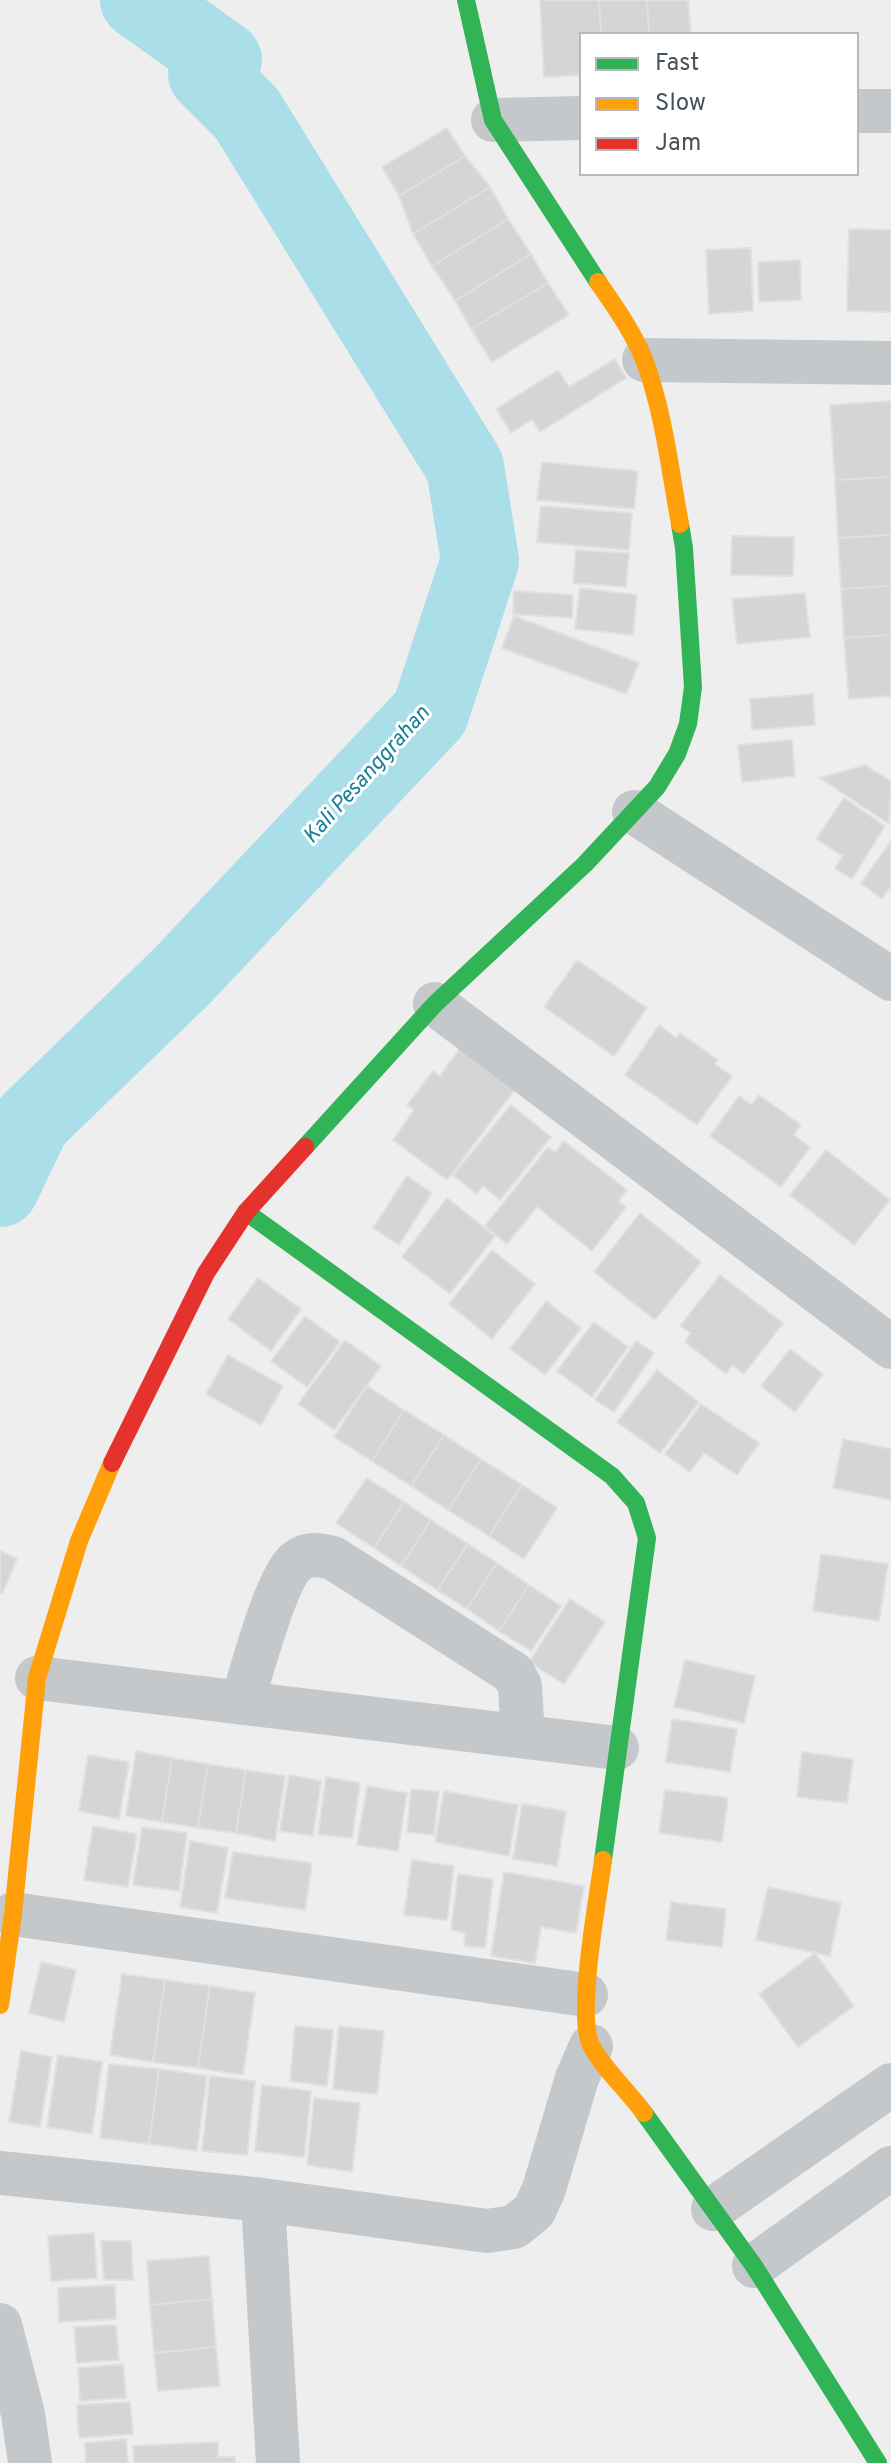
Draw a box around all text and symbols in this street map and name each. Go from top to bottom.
legend [579,32,859,176]
text: Fast [655,49,699,79]
text: Slow [655,89,706,119]
text: Jam [655,129,701,159]
water label: Kali Pesanggrahan [299,702,437,850]

